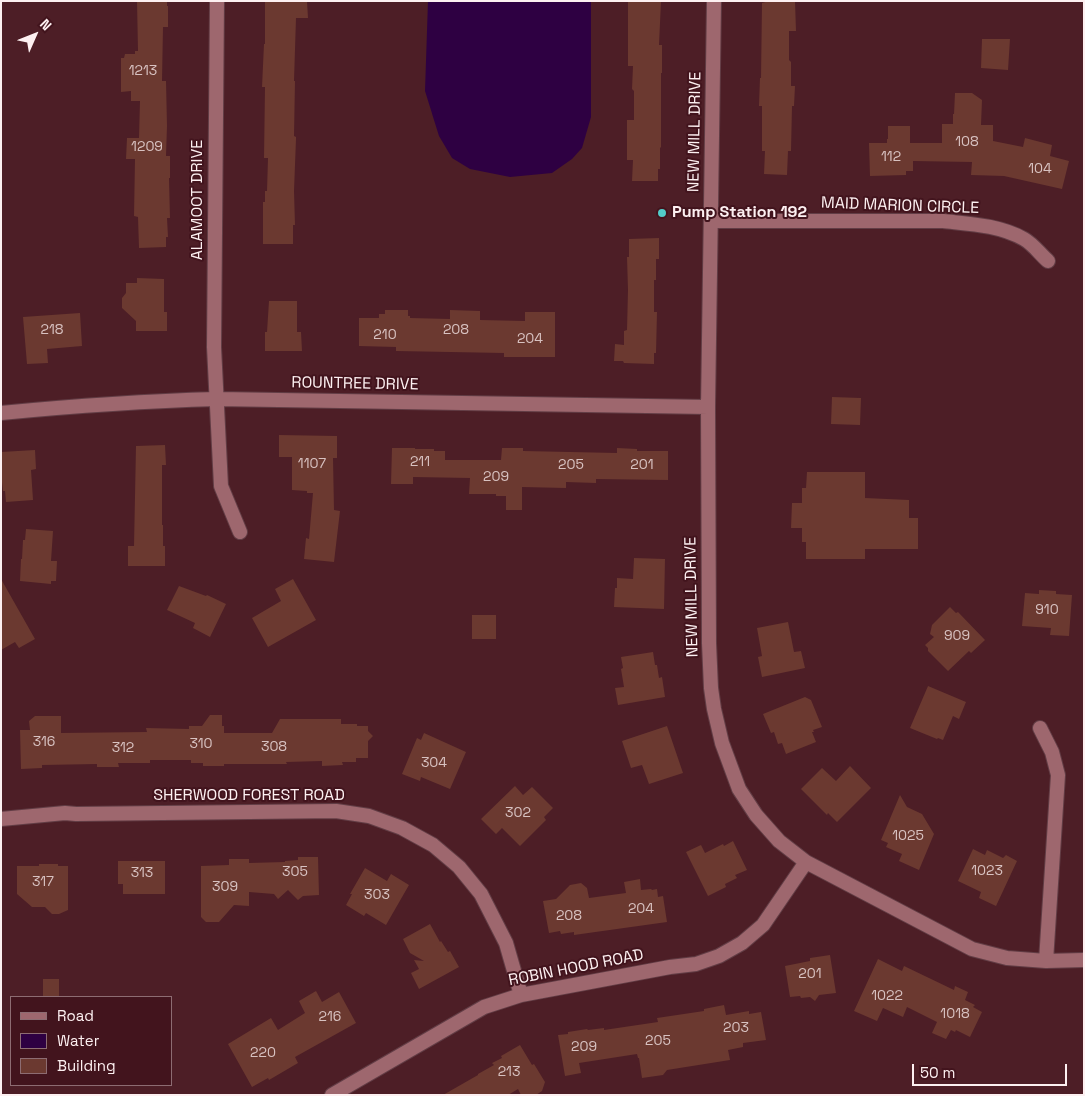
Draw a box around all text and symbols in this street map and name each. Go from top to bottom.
north arrow [10,10,60,60]
text: N [36,15,56,34]
house number: 1213 [129,63,157,79]
street label: NEW MILL DRIVE [684,72,706,192]
house number: 108 [955,134,979,150]
house number: 1209 [131,139,163,155]
street label: ALAMOOT DRIVE [188,140,208,260]
house number: 112 [881,149,901,165]
house number: 104 [1028,161,1052,177]
street label: MAID MARION CIRCLE [821,194,979,218]
place label: Pump Station 192 [672,203,807,223]
marker: Pump Station 192 [656,207,668,219]
house number: 218 [40,322,64,338]
house number: 208 [443,322,469,338]
house number: 210 [373,327,397,343]
house number: 204 [517,331,543,347]
street label: ROUNTREE DRIVE [291,373,419,395]
house number: 211 [410,454,430,470]
house number: 1107 [298,456,326,472]
house number: 205 [558,457,584,473]
house number: 201 [630,457,654,473]
house number: 209 [483,469,509,485]
street label: NEW MILL DRIVE [681,537,703,657]
house number: 910 [1035,602,1059,618]
house number: 909 [944,628,970,644]
house number: 316 [33,734,55,750]
house number: 310 [189,736,213,752]
house number: 308 [261,739,287,755]
house number: 312 [112,740,134,756]
house number: 304 [421,755,447,771]
street label: SHERWOOD FOREST ROAD [153,786,345,806]
house number: 302 [505,805,531,821]
house number: 1025 [892,828,924,844]
house number: 1023 [971,863,1003,879]
house number: 305 [282,864,308,880]
house number: 313 [131,865,153,881]
house number: 317 [32,874,54,890]
house number: 309 [212,879,238,895]
house number: 303 [364,887,390,903]
house number: 204 [628,901,654,917]
house number: 208 [556,908,582,924]
street label: ROBIN HOOD ROAD [507,945,645,991]
house number: 201 [798,966,822,982]
house number: 1022 [871,988,903,1004]
legend [10,996,172,1086]
text: Road [57,1006,94,1025]
house number: 1018 [940,1006,970,1022]
house number: 216 [319,1009,341,1025]
house number: 203 [723,1020,749,1036]
text: Water [57,1031,99,1050]
house number: 205 [645,1033,671,1049]
house number: 209 [571,1039,597,1055]
house number: 220 [250,1045,276,1061]
scale bar [915,1054,1070,1086]
text: Building [57,1056,116,1075]
text: 50 m [920,1063,955,1082]
house number: 213 [498,1064,520,1080]

